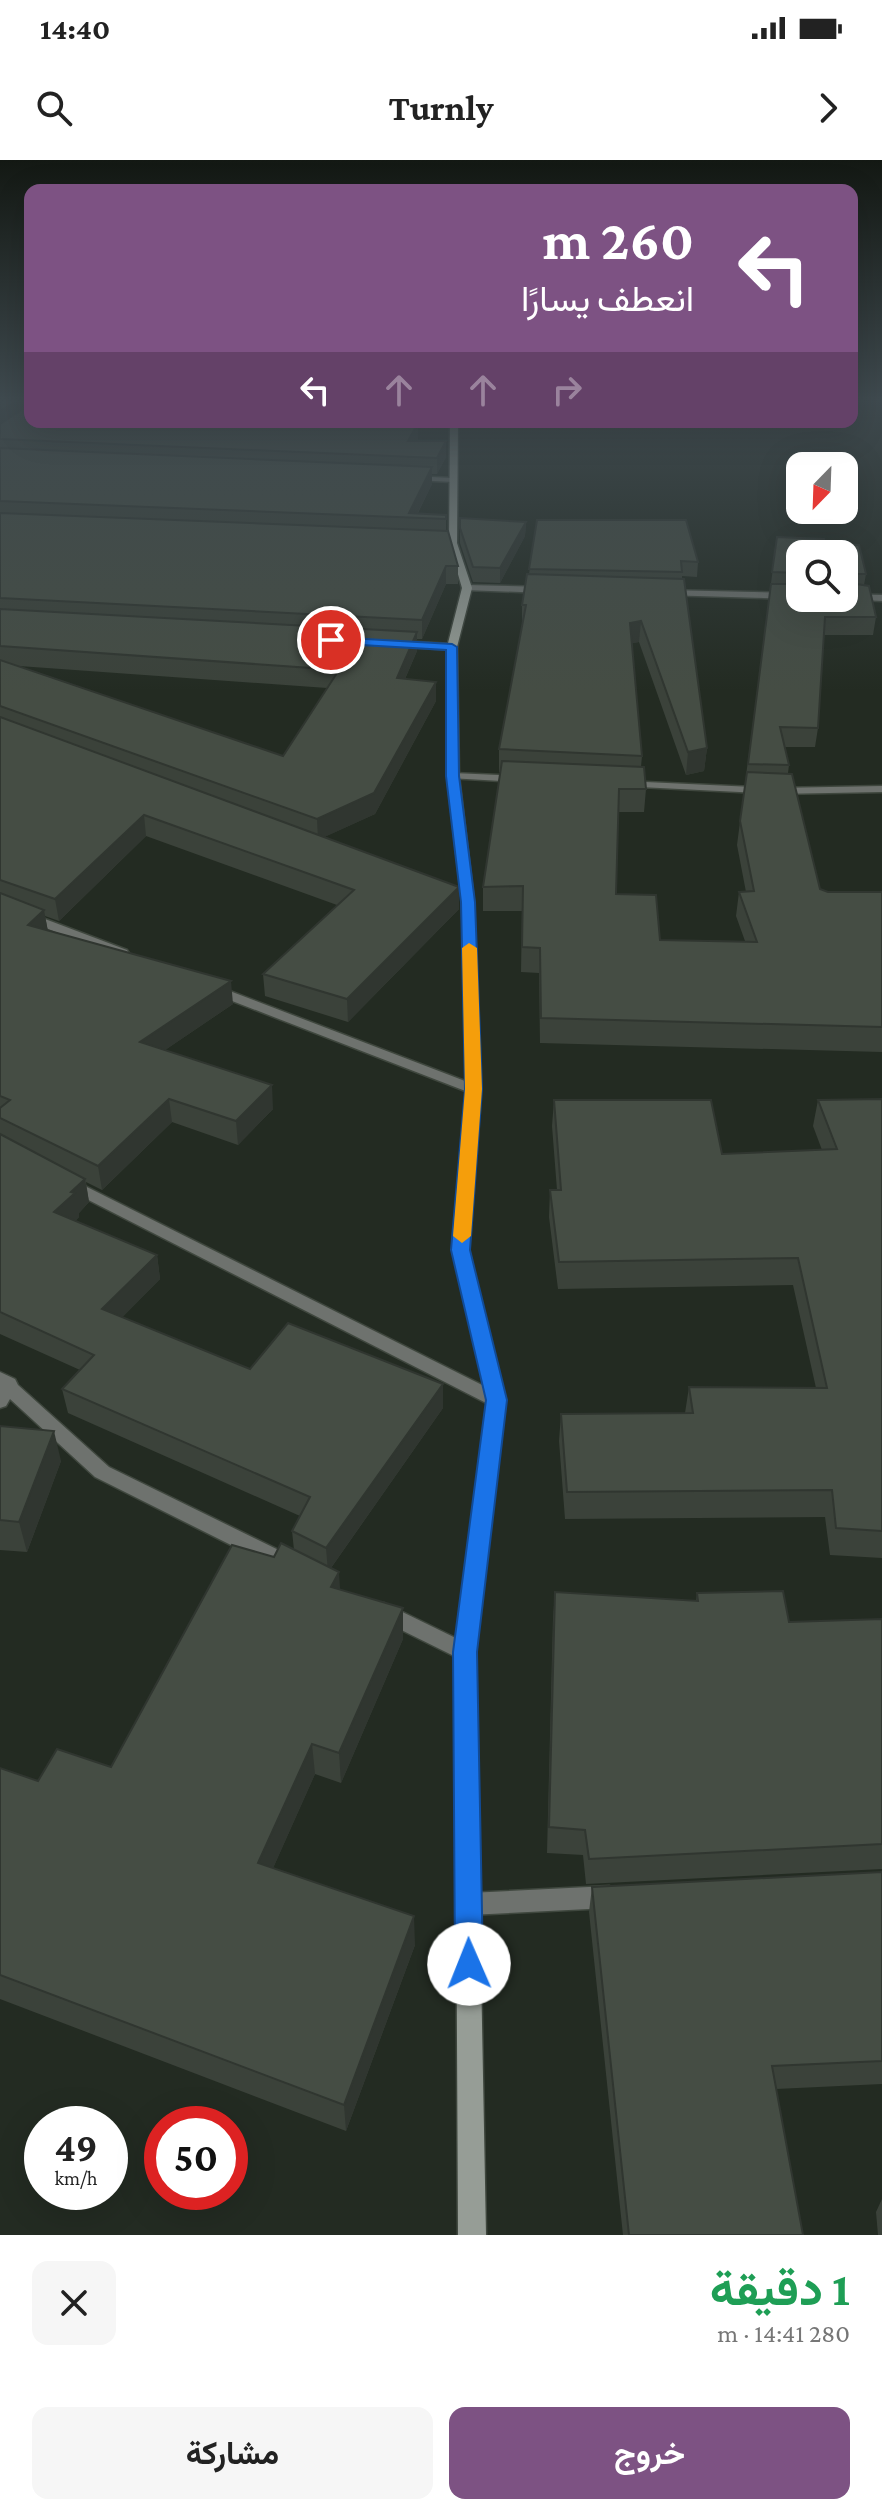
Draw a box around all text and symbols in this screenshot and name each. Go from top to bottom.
text: 14:40 [40,12,110,45]
icon: search [32,86,76,130]
icon: forward [806,86,850,130]
text: Turnly [389,88,493,128]
text: 260 m [543,209,694,271]
icon: left [722,216,826,320]
text: انعطف يسارًا [521,279,694,319]
icon: left [293,368,337,412]
icon: ahead [377,368,421,412]
icon: ahead [461,368,505,412]
icon: right [545,368,589,412]
north arrow [786,452,858,524]
map controls [786,452,858,612]
button: search [786,540,858,612]
pin [297,606,365,674]
icon: arrive [309,618,353,662]
position arrow [427,1922,511,2006]
speed limit sign: 50 [144,2106,248,2210]
text: 49 [54,2125,98,2170]
text: km/h [54,2167,98,2189]
button: close [32,2261,116,2345]
text: 1 دقيقة [710,2262,850,2315]
text: 280 m · 14:41 [717,2319,850,2348]
button: مشاركة [32,2407,433,2499]
button: خروج [449,2407,850,2499]

